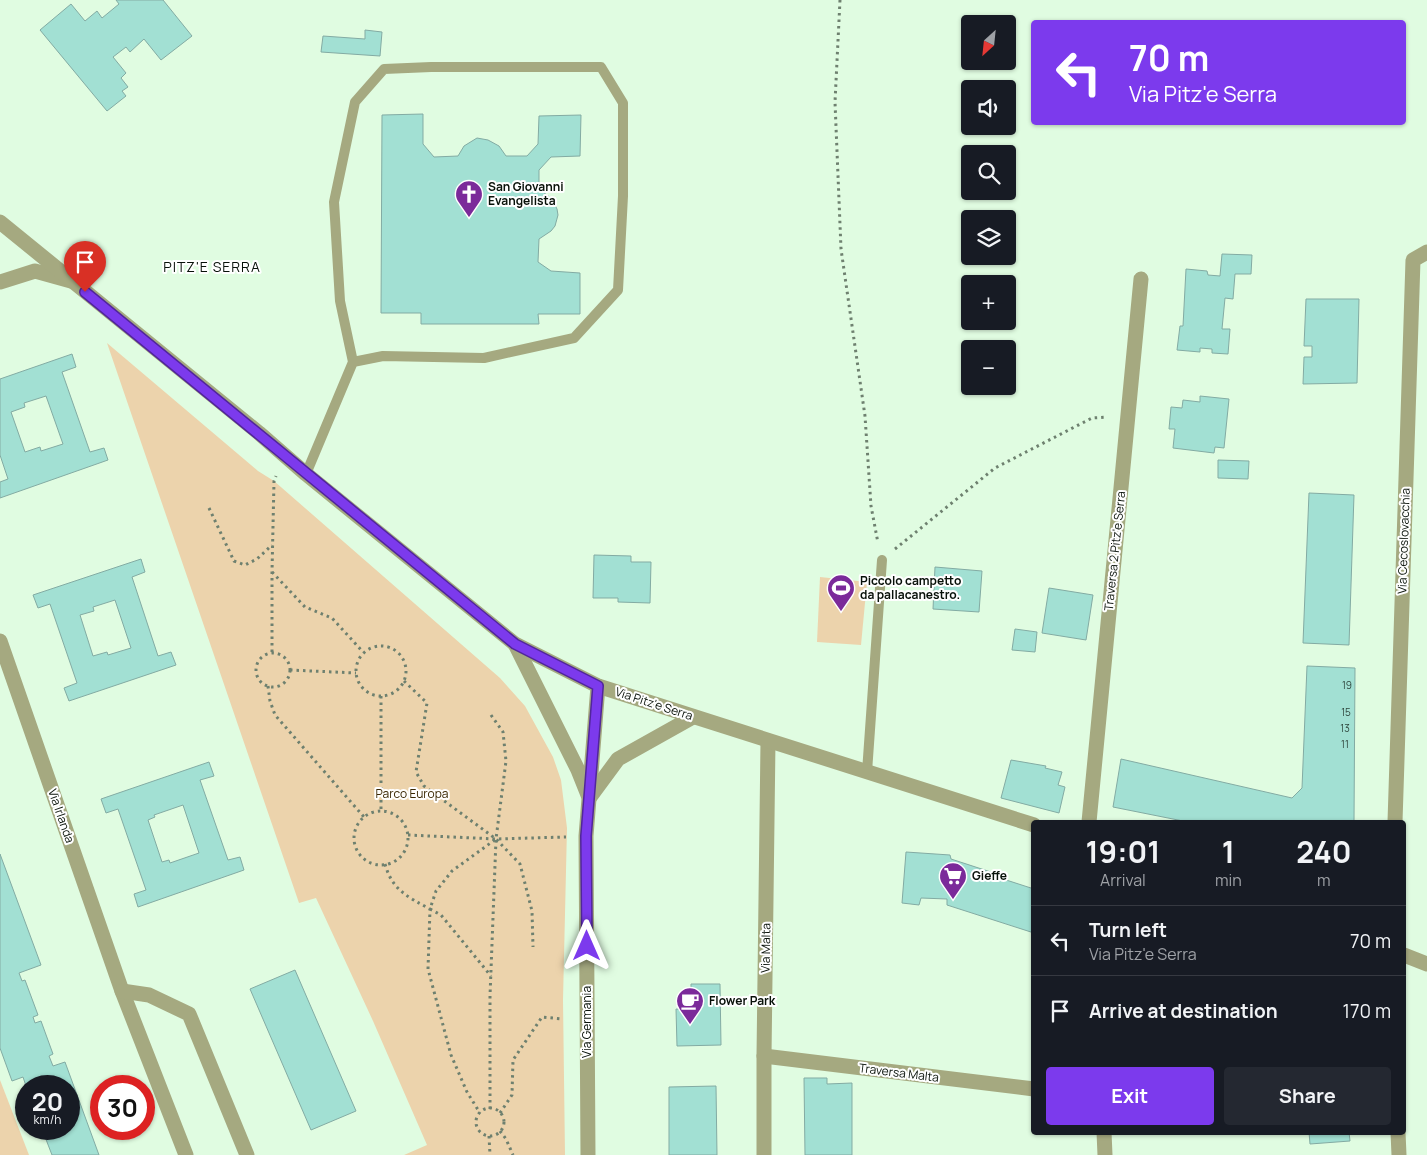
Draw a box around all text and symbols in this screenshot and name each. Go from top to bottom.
north arrow [961,15,1016,70]
map controls [961,15,1016,395]
text: 70 m [1129,34,1209,82]
icon: left [1046,40,1111,105]
text: Via Pitz'e Serra [1129,79,1277,109]
button: sound [961,80,1016,135]
button: search [961,145,1016,200]
place label: San Giovanni Evangelista [488,178,564,209]
church icon: San Giovanni Evangelista [454,179,484,218]
button: layers [961,210,1016,265]
pin [64,241,106,292]
icon: arrive [71,248,99,276]
district label: PITZ'E SERRA [163,257,261,276]
button: + [961,275,1016,330]
button: − [961,340,1016,395]
street label: Via Cecoslovacchia [1393,488,1414,594]
street label: Traversa 2 Pitz'e Serra [1100,490,1129,612]
place label: Piccolo campetto da pallacanestro. [860,572,961,603]
sports icon: Piccolo campetto da pallacanestro. [826,573,856,612]
house number: 19 [1342,678,1352,692]
street label: Via Pitz'e Serra [613,683,695,724]
house number: 15 [1341,705,1351,719]
house number: 13 [1340,721,1350,735]
house number: 11 [1341,737,1349,751]
park label: Parco Europa [376,785,448,802]
street label: Via Irlanda [44,786,79,845]
text: 19:01 [1085,831,1160,872]
text: 1 [1222,831,1235,872]
text: 240 [1296,831,1351,872]
supermarket icon: Gieffe [938,861,968,900]
place label: Gieffe [972,867,1007,884]
text: Arrival [1100,869,1146,891]
text: min [1215,869,1242,891]
text: m [1317,869,1331,891]
text: Turn left [1089,917,1167,943]
position arrow [560,919,612,971]
street label: Via Malta [757,923,774,973]
icon: left [1046,927,1074,955]
text: 70 m [1350,928,1391,954]
text: Via Pitz'e Serra [1089,943,1197,965]
street label: Via Germania [578,986,595,1058]
cafe icon: Flower Park [675,986,705,1025]
place label: Flower Park [709,992,776,1009]
icon: arrive [1046,997,1074,1025]
text: Arrive at destination [1089,998,1278,1024]
text: 170 m [1343,998,1391,1024]
street label: Traversa Malta [858,1059,940,1086]
button: Exit [1046,1067,1214,1125]
button: Share [1224,1067,1391,1125]
speed limit sign: 30 [90,1075,155,1140]
text: 20 [32,1084,63,1119]
text: km/h [34,1111,61,1128]

